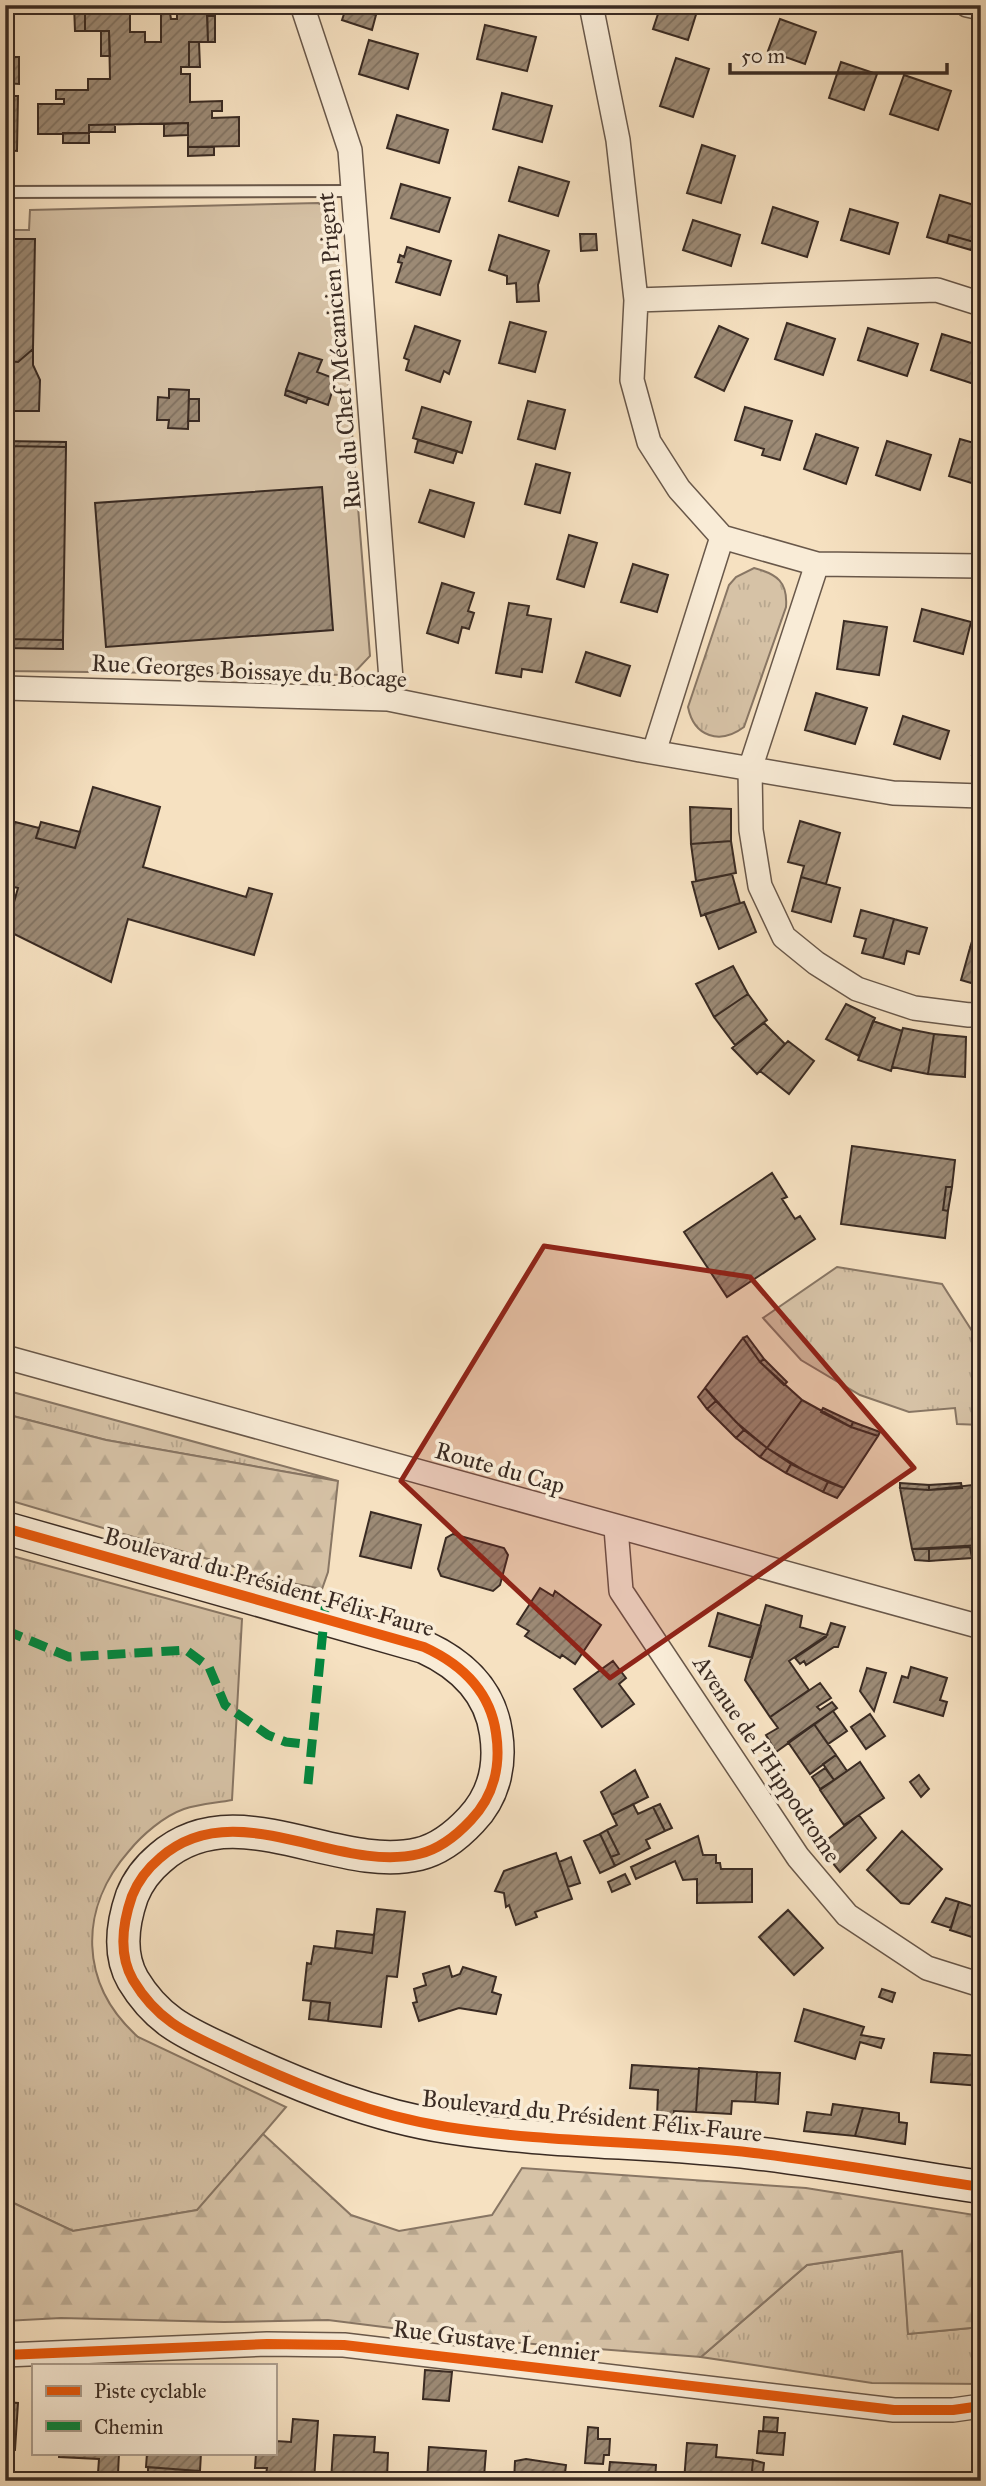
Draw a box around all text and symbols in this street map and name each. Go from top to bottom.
scale bar [730,32,948,76]
text: 50 m [741,43,786,69]
street label: Rue du Chef Mécanicien Prigent [310,191,368,511]
street label: Rue Georges Boissaye du Bocage [90,648,408,694]
street label: Route du Cap [431,1435,569,1501]
street label: Boulevard du Président Félix Faure [100,1520,438,1644]
street label: Avenue de l'Hippodrome [686,1649,848,1868]
street label: Boulevard du Président Félix Faure [420,2083,764,2149]
street label: Rue Gustave Lennier [391,2313,601,2369]
legend [32,2364,276,2454]
text: Piste cyclable [94,2378,207,2404]
text: Chemin [94,2414,163,2440]

